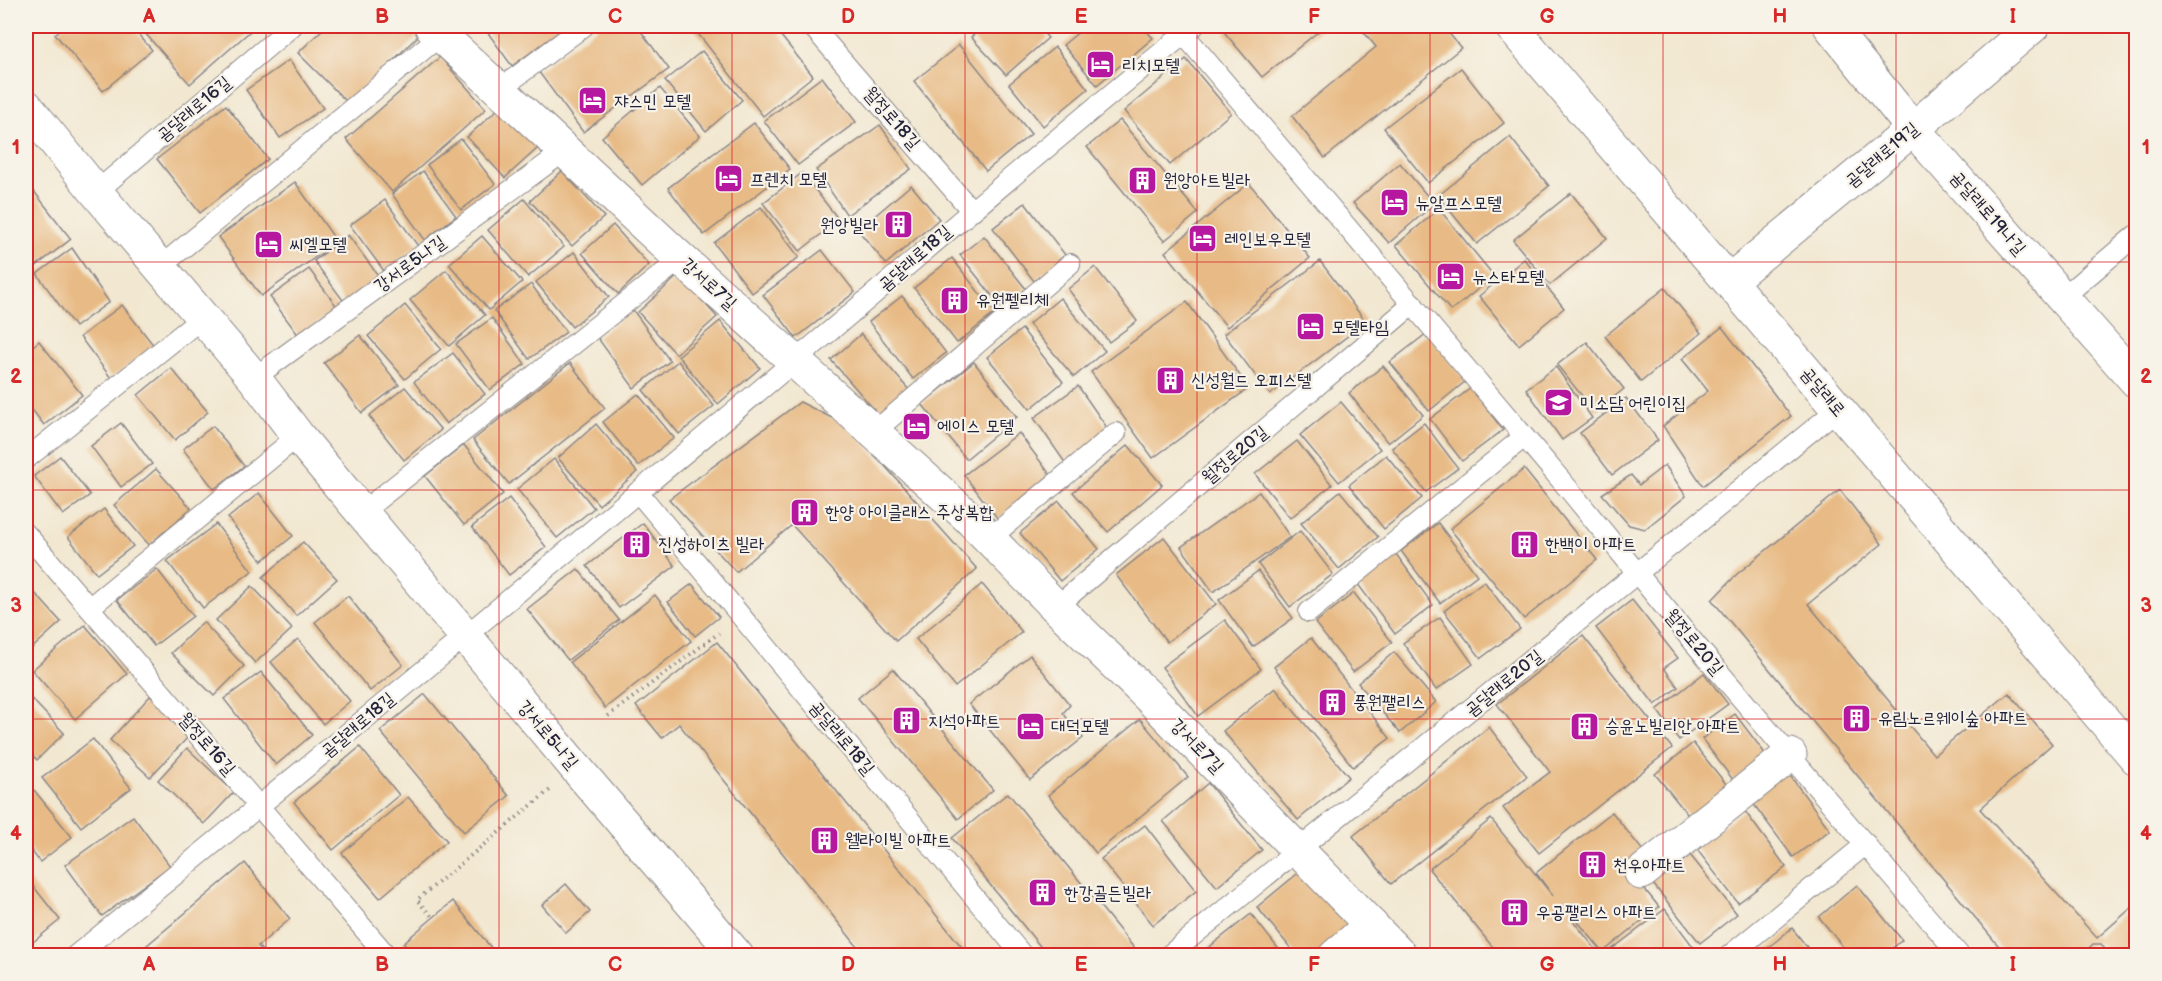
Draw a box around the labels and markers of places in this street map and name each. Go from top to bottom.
hotel icon: 리치모텔 [1085,49,1117,81]
place label: 리치모텔 [1122,55,1180,76]
hotel icon: 쟈스민 모텔 [577,85,609,117]
place label: 쟈스민 모텔 [614,91,691,112]
hotel icon: 프렌치 모텔 [713,163,745,195]
building icon: 원앙아트빌라 [1126,164,1158,196]
place label: 프렌치 모텔 [750,169,827,190]
place label: 원앙아트빌라 [1163,170,1250,191]
hotel icon: 뉴알프스모텔 [1378,187,1410,219]
place label: 뉴알프스모텔 [1415,193,1502,214]
building icon: 원앙빌라 [883,209,915,241]
place label: 원앙빌라 [820,215,879,236]
hotel icon: 레인보우모텔 [1187,223,1219,255]
hotel icon: 씨엘모텔 [252,228,284,260]
place label: 레인보우모텔 [1224,229,1311,250]
place label: 씨엘모텔 [289,234,347,255]
hotel icon: 뉴스타모텔 [1435,261,1467,293]
place label: 뉴스타모텔 [1472,267,1544,288]
building icon: 유원펠리체 [939,284,971,316]
place label: 유원펠리체 [976,290,1048,311]
hotel icon: 모텔타임 [1294,311,1326,343]
place label: 모텔타임 [1331,317,1389,338]
building icon: 신성월드 오피스텔 [1154,364,1186,396]
place label: 신성월드 오피스텔 [1191,370,1312,391]
school or university icon: 미소담 어린이집 [1543,387,1575,419]
place label: 미소담 어린이집 [1580,393,1686,414]
hotel icon: 에이스 모텔 [900,410,932,442]
place label: 에이스 모텔 [937,416,1014,437]
building icon: 한양 아이클래스 주상복합 [788,496,820,528]
place label: 한양 아이클래스 주상복합 [825,502,994,523]
building icon: 진성하이츠 빌라 [621,528,653,560]
building icon: 한백이 아파트 [1508,528,1540,560]
place label: 진성하이츠 빌라 [658,534,765,555]
place label: 한백이 아파트 [1545,534,1637,555]
building icon: 풍원팰리스 [1316,686,1348,718]
place label: 풍원팰리스 [1353,692,1425,713]
building icon: 유림노르웨이숲 아파트 [1841,702,1873,734]
building icon: 지석아파트 [891,705,923,737]
place label: 유림노르웨이숲 아파트 [1878,708,2028,729]
hotel icon: 대덕모텔 [1014,710,1046,742]
building icon: 승윤노빌리안 아파트 [1568,710,1600,742]
place label: 지석아파트 [928,711,1000,732]
place label: 대덕모텔 [1051,716,1109,737]
place label: 승윤노빌리안 아파트 [1605,716,1740,737]
building icon: 웰라이빌 아파트 [808,824,840,856]
place label: 웰라이빌 아파트 [845,830,951,851]
building icon: 천우아파트 [1576,849,1608,881]
place label: 천우아파트 [1613,855,1685,876]
building icon: 한강골든빌라 [1027,877,1059,909]
place label: 한강골든빌라 [1064,883,1151,904]
building icon: 우공팰리스 아파트 [1499,896,1531,928]
place label: 우공팰리스 아파트 [1536,902,1657,923]

